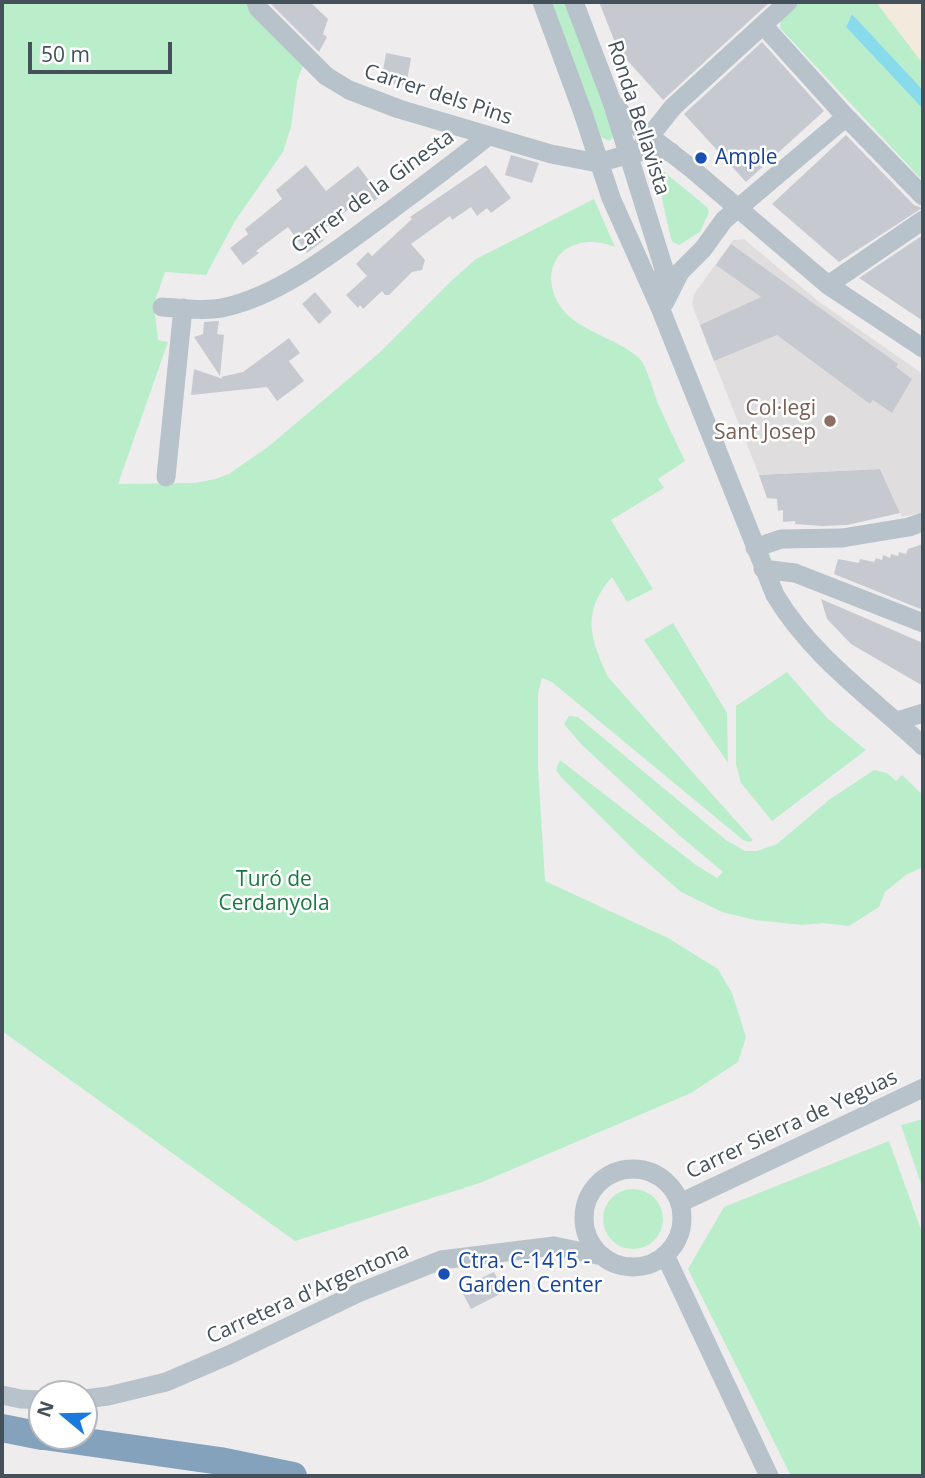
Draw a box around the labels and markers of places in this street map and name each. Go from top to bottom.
place label: Ample [715,145,778,171]
marker: Ample [693,150,709,166]
place label: Col·legi Sant Josep [714,396,816,446]
marker: Col·legi Sant Josep [822,413,838,429]
place label: Ctra. C-1415 - Garden Center [458,1249,602,1299]
marker: Ctra. C-1415 - Garden Center [436,1266,452,1282]

